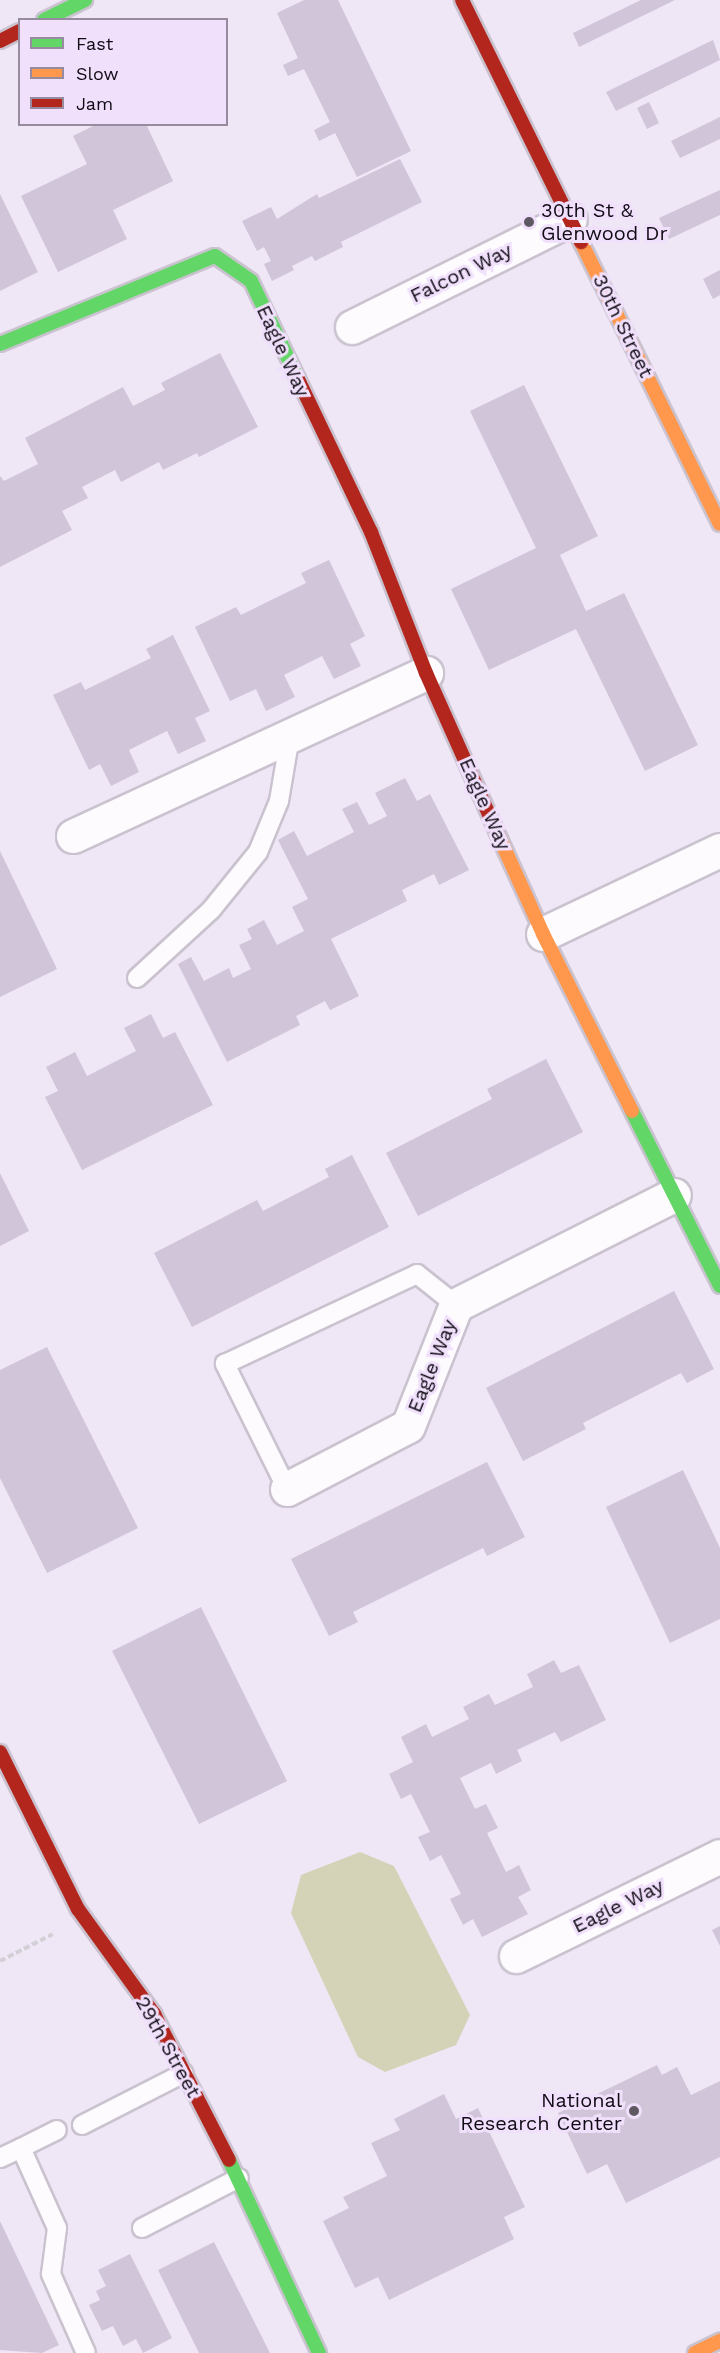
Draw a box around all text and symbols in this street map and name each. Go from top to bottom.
legend [18,18,228,126]
text: Fast [76,33,113,54]
text: Slow [76,63,119,84]
text: Jam [76,93,113,114]
place label: 30th St & Glenwood Dr [541,198,668,245]
marker: 30th St & Glenwood Dr [522,215,536,229]
street label: Falcon Way [406,238,516,308]
street label: 30th Street [588,270,658,382]
street label: Eagle Way [251,301,315,401]
street label: Eagle Way [454,754,516,854]
street label: Eagle Way [402,1316,462,1416]
street label: Eagle Way [568,1874,668,1938]
street label: 29th Street [130,1992,206,2102]
place label: National Research Center [460,2088,622,2135]
marker: National Research Center [627,2104,641,2118]

